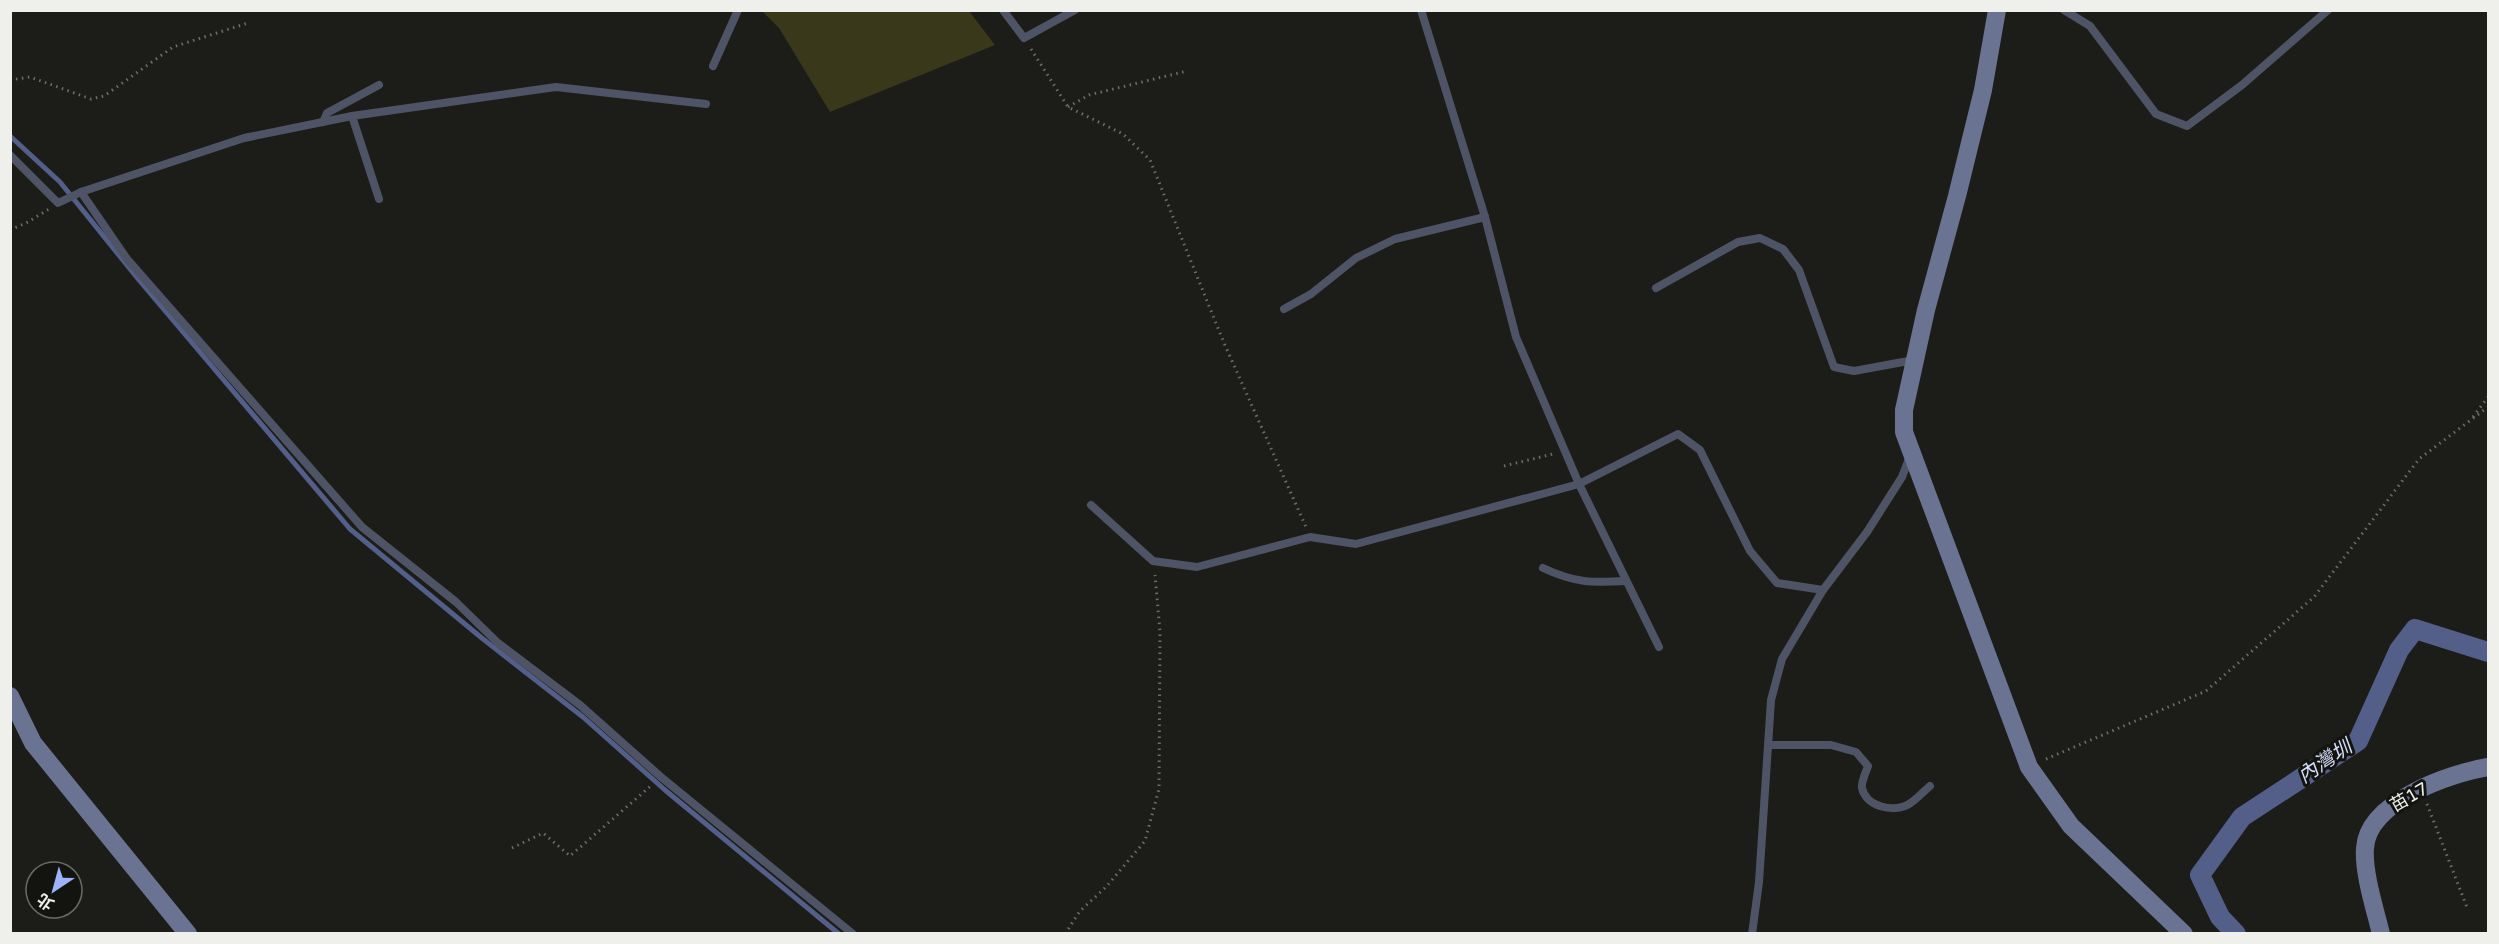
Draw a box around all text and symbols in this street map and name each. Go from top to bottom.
water label: 內灣圳 [2293,734,2359,789]
street label: 苗17 [2386,777,2432,817]
north arrow [24,860,84,920]
text: 北 [33,889,58,914]

